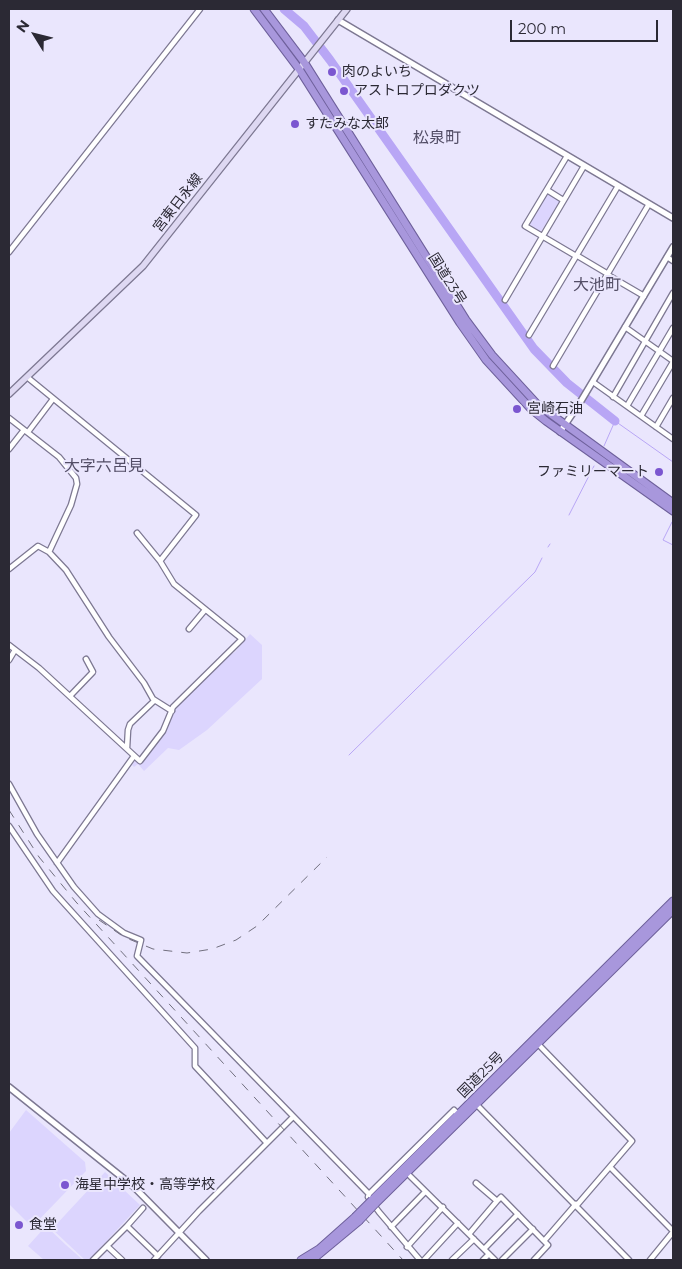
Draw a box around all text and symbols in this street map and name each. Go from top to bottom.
north arrow [10,10,60,60]
scale bar [512,10,660,42]
text: N [12,16,33,36]
text: 200 m [518,19,566,38]
place label: 肉のよいち [342,64,412,80]
marker: 肉のよいち [326,66,338,78]
place label: アストロプロダクツ [354,83,480,99]
marker: アストロプロダクツ [338,85,350,97]
place label: すたみな太郎 [305,116,389,132]
marker: すたみな太郎 [289,118,301,130]
district label: 松泉町 [413,128,461,148]
street label: 宮東日永線 [150,170,206,236]
street label: 国道23号 [425,250,469,308]
district label: 大池町 [573,275,621,295]
place label: 宮崎石油 [527,401,583,417]
marker: 宮崎石油 [511,403,523,415]
district label: 大字六呂見 [64,456,144,476]
place label: ファミリーマート [537,464,649,480]
marker: ファミリーマート [653,466,665,478]
street label: 国道25号 [455,1049,507,1101]
place label: 海星中学校・高等学校 [75,1177,215,1193]
marker: 海星中学校・高等学校 [59,1179,71,1191]
place label: 食堂 [29,1217,57,1233]
marker: 食堂 [13,1219,25,1231]

